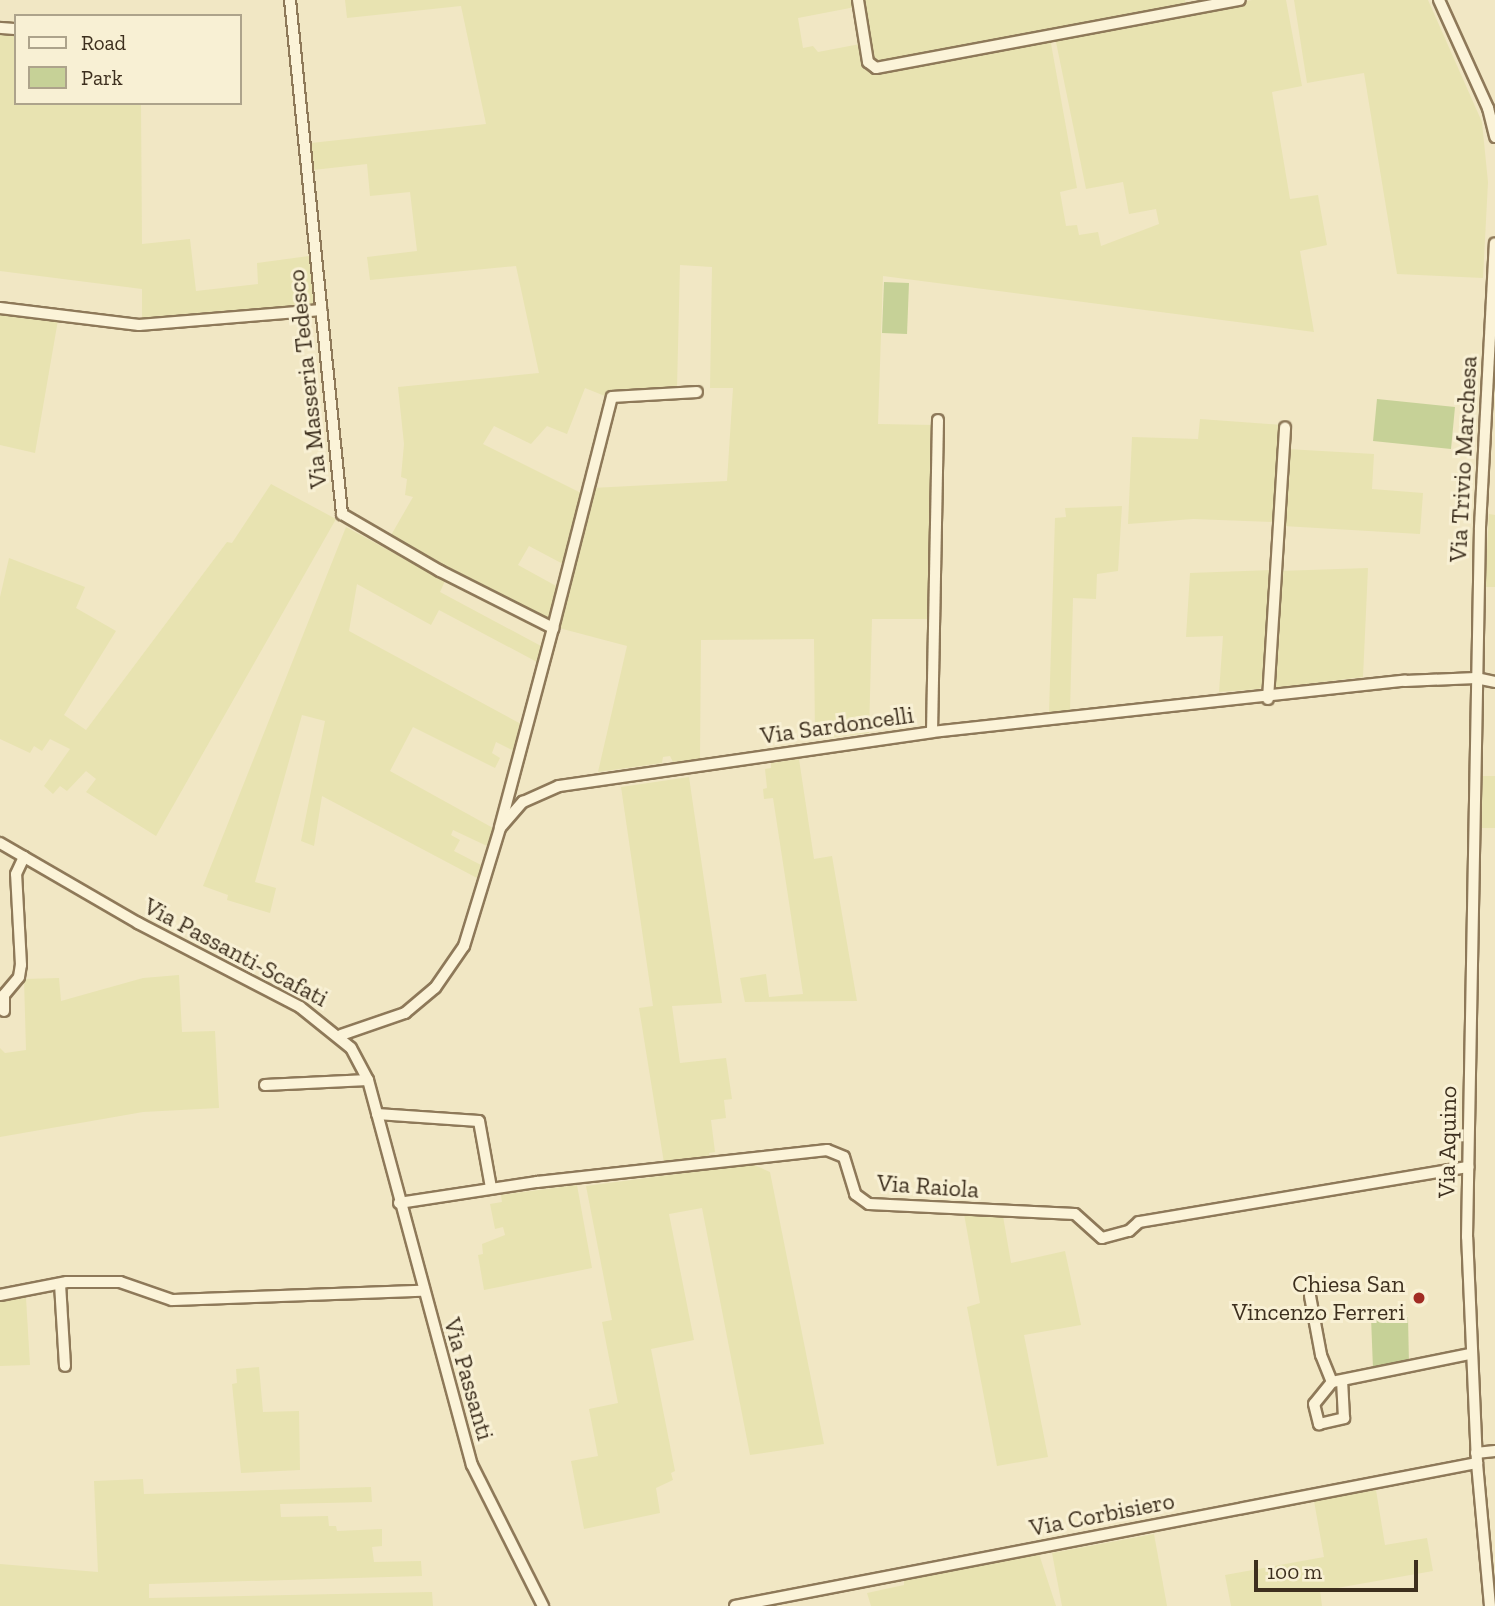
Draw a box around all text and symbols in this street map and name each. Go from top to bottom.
legend [14,14,242,105]
text: Road [81,30,126,55]
text: Park [81,65,123,90]
street label: Via Masseria Tedesco [281,268,333,490]
street label: Via Trivio Marchesa [1443,355,1483,563]
street label: Via Sardoncelli [759,700,915,750]
street label: Via Passanti-Scafati [139,891,333,1013]
street label: Via Aquino [1432,1085,1462,1199]
street label: Via Raiola [876,1168,980,1204]
place label: Chiesa San Vincenzo Ferreri [1232,1270,1405,1326]
marker: Chiesa San Vincenzo Ferreri [1411,1290,1427,1306]
street label: Via Passanti [438,1314,500,1444]
street label: Via Corbisiero [1027,1486,1177,1542]
scale bar [1257,1546,1422,1590]
text: 100 m [1267,1559,1322,1584]

